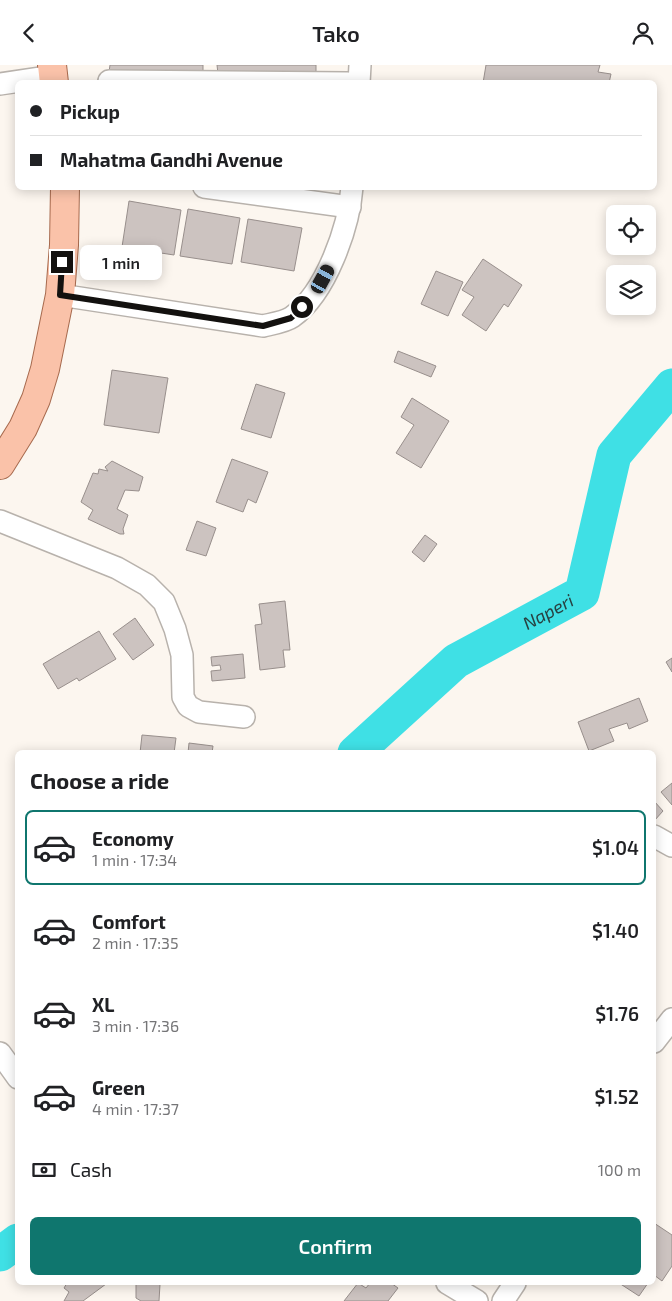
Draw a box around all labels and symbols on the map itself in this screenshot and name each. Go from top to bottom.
callout: 1 min [80,245,162,279]
route end [51,251,73,273]
car [309,262,336,296]
route start [291,296,313,318]
water label: Naperi [519,589,578,634]

